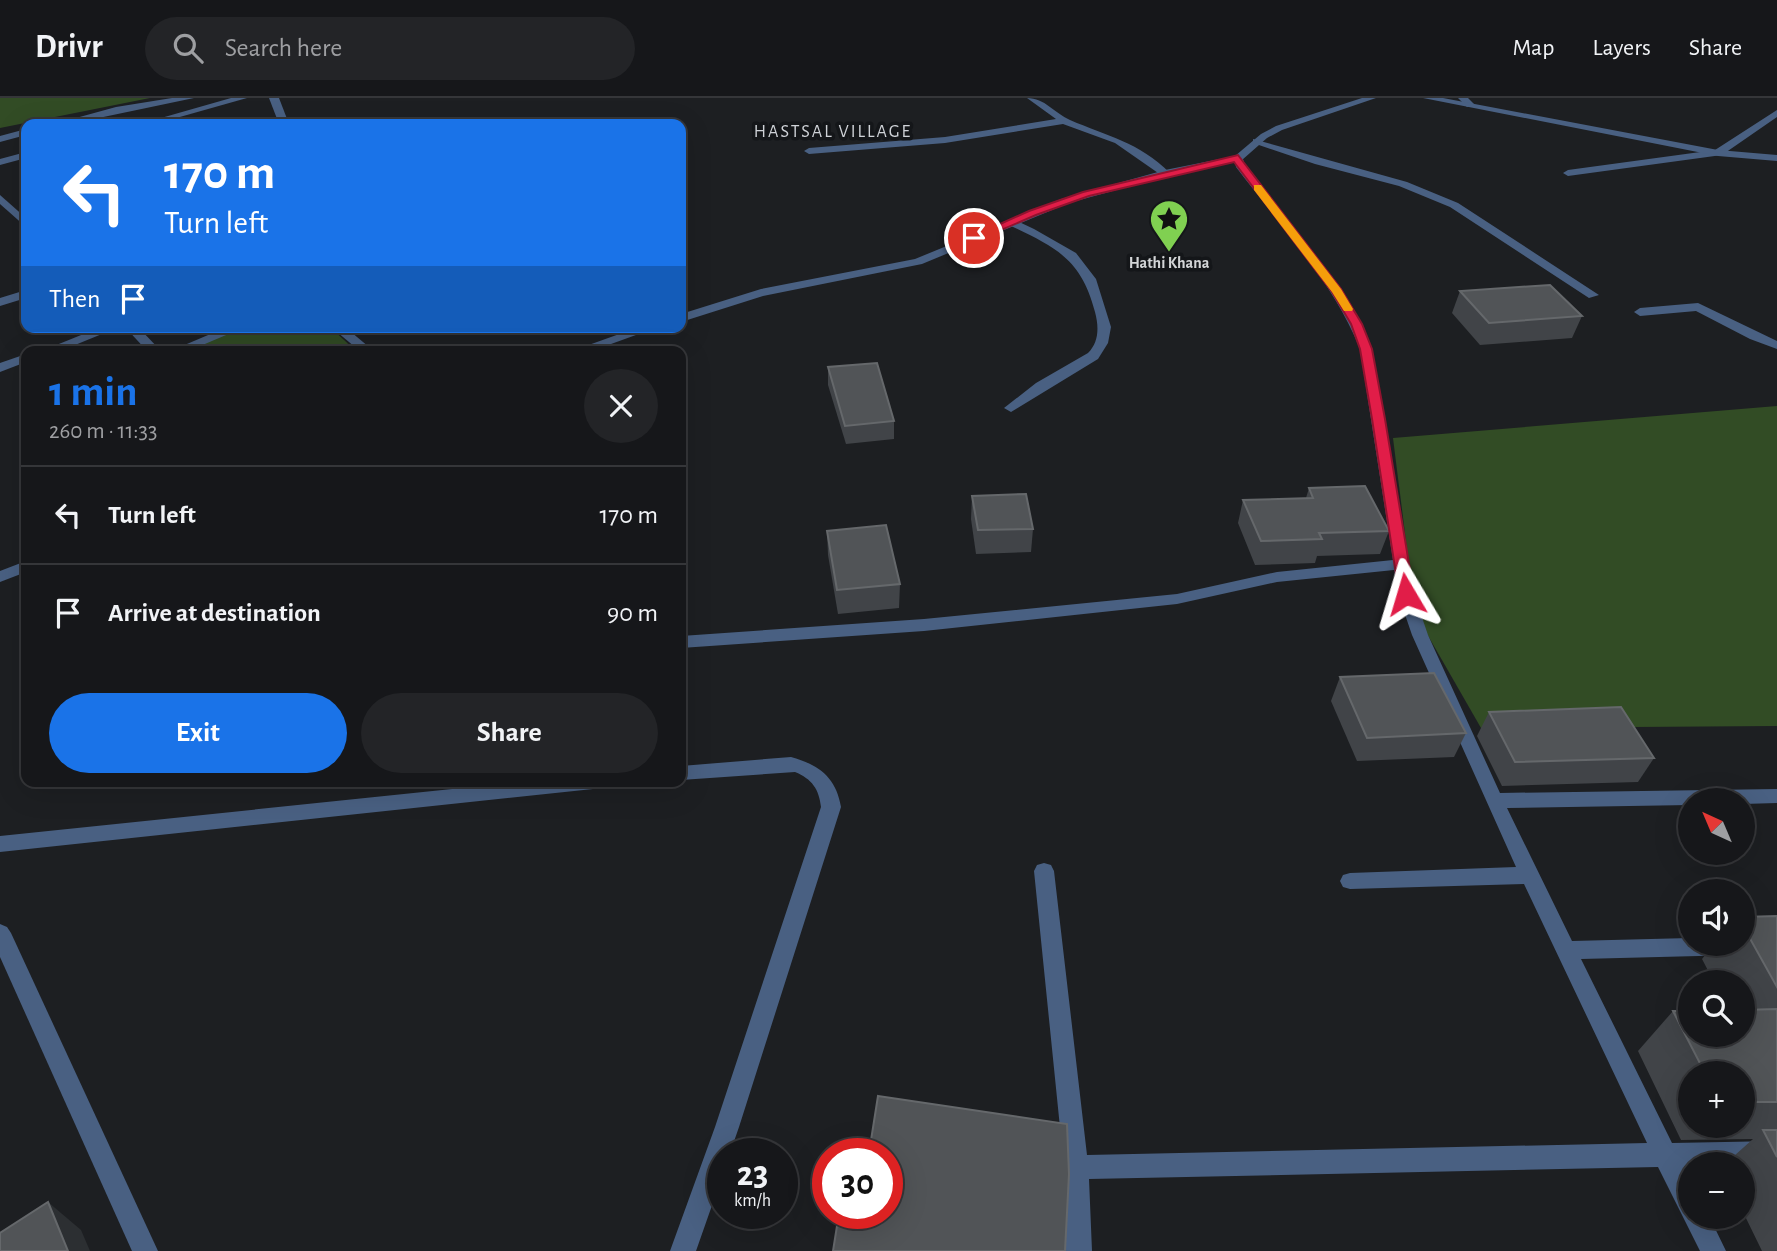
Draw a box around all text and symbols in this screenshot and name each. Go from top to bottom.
search box [145,17,635,80]
icon: search [169,29,207,67]
text: Drivr [35,31,103,64]
text: Search here [225,35,342,61]
text: Map [1512,36,1554,60]
text: Layers [1592,36,1651,60]
text: Share [1689,36,1742,60]
district label: HASTSAL VILLAGE [754,123,912,141]
icon: left [49,147,140,238]
text: 170 m [164,149,275,198]
place icon: Hathi Khana [1148,198,1190,253]
text: Turn left [164,207,268,239]
pin [944,208,1004,268]
icon: arrive [955,219,993,257]
place label: Hathi Khana [1129,255,1210,271]
icon: arrive [114,280,152,318]
text: Then [49,286,100,312]
button: close [584,369,658,443]
text: 1 min [49,371,138,413]
text: 260 m · 11:33 [49,420,158,443]
icon: left [49,496,87,534]
text: Turn left [108,502,196,528]
text: 170 m [599,502,658,528]
position arrow [1369,557,1443,631]
icon: arrive [49,594,87,632]
text: Arrive at destination [108,600,321,626]
text: 90 m [607,600,658,626]
button: Exit [49,693,347,773]
button: Share [361,693,658,773]
north arrow [1678,788,1755,864]
map controls [1678,788,1755,1229]
button: sound [1678,879,1755,956]
button: search [1678,970,1755,1047]
button: + [1678,1061,1755,1138]
speed limit sign: 30 [812,1138,903,1229]
button: − [1678,1152,1755,1229]
text: 23 [737,1157,768,1192]
text: km/h [734,1192,771,1210]

